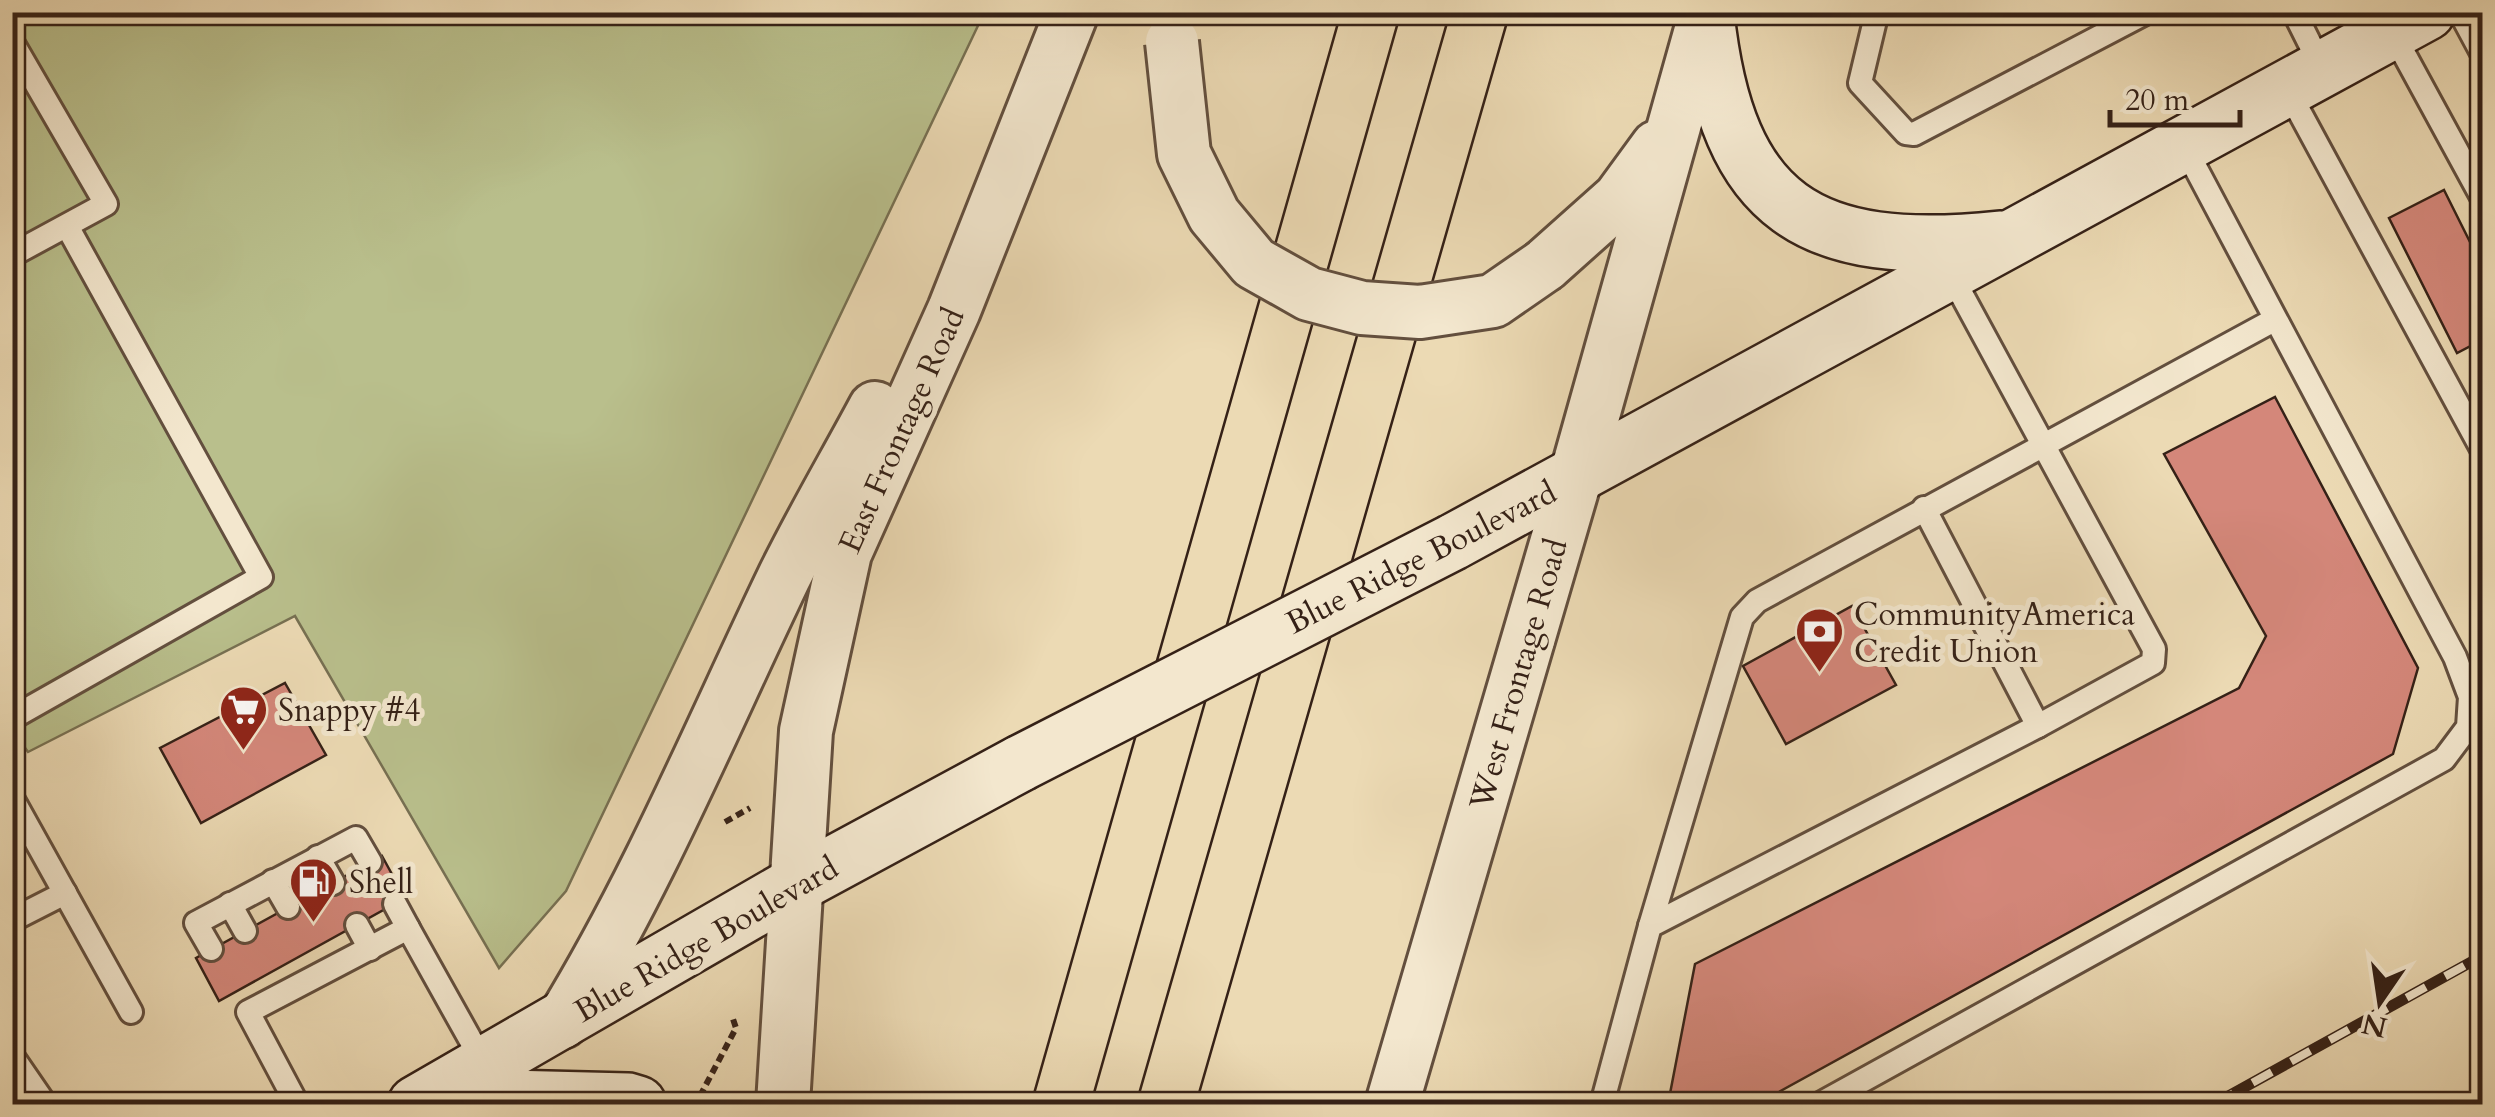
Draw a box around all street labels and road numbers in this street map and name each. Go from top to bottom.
street label: East Frontage Road [828,301,976,560]
street label: Blue Ridge Boulevard [1279,471,1564,645]
street label: West Frontage Road [1459,534,1579,816]
street label: Blue Ridge Boulevard [567,846,846,1033]

